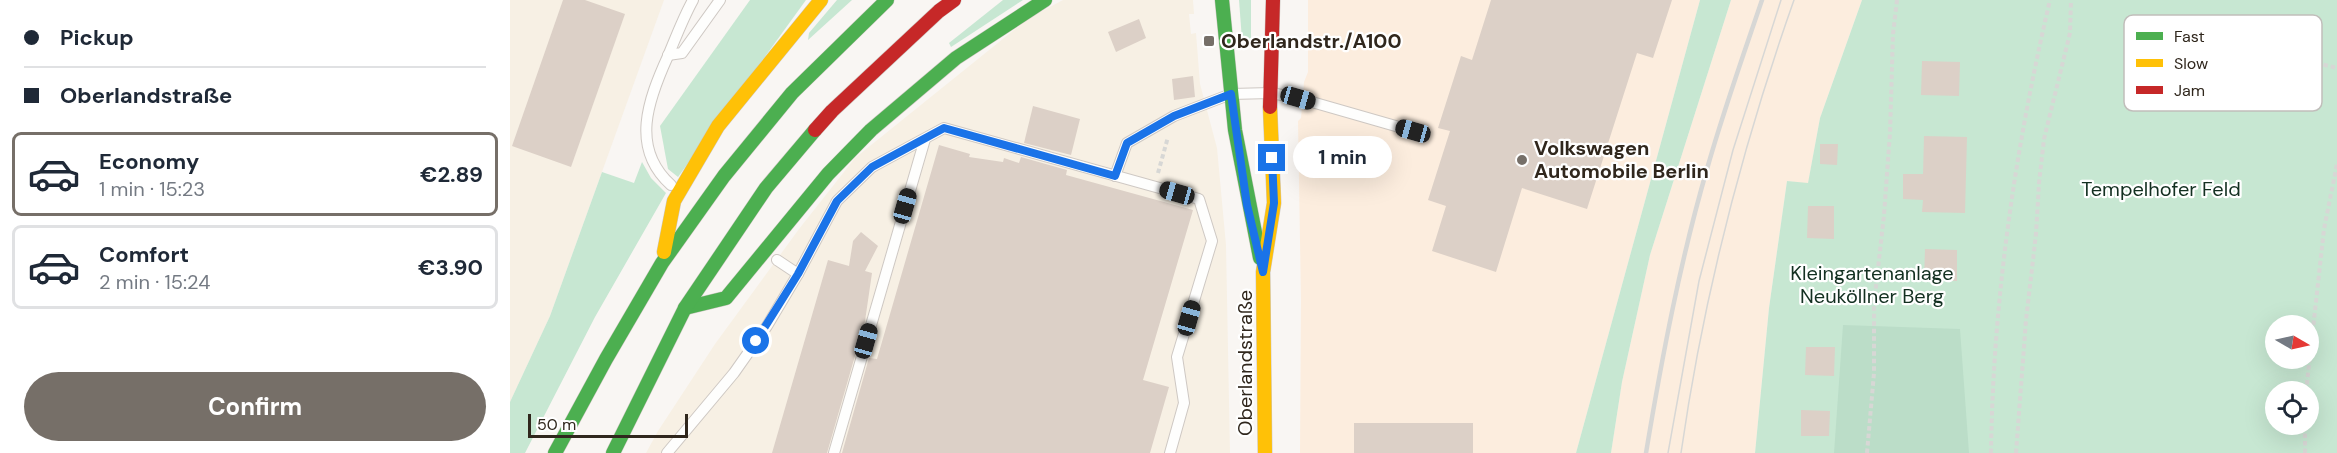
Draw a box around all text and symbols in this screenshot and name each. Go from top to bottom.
legend [2124,15,2322,111]
text: Pickup [60,23,134,52]
text: Fast [2174,26,2205,47]
place label: Oberlandstr./A100 [1221,28,1401,54]
marker: Oberlandstr./A100 [1202,34,1216,48]
text: Slow [2174,53,2208,74]
text: Jam [2174,80,2205,101]
text: Oberlandstraße [60,81,232,110]
car [1278,84,1318,112]
car [1393,117,1433,145]
place label: Volkswagen Automobile Berlin [1534,135,1709,184]
callout: 1 min [1293,137,1392,179]
route end [1258,144,1285,171]
text: 1 min [1318,144,1367,170]
icon: car [27,147,81,201]
text: Economy [99,147,199,176]
marker: Volkswagen Automobile Berlin [1515,153,1529,167]
text: €2.89 [420,160,483,189]
text: 1 min · 15:23 [99,176,205,202]
park label: Tempelhofer Feld [2081,176,2241,202]
car [1157,179,1197,207]
car [891,186,919,226]
icon: car [27,240,81,294]
text: Comfort [99,240,189,269]
text: €3.90 [418,253,483,282]
park label: Kleingartenanlage Neuköllner Berg [1790,260,1954,309]
text: 2 min · 15:24 [99,269,210,295]
street label: Oberlandstraße [1232,290,1258,436]
car [1175,298,1203,338]
north arrow [2265,315,2319,369]
map controls [2265,315,2319,435]
car [852,321,880,361]
route start [742,327,769,354]
button: Confirm [24,372,486,441]
button: locate [2265,381,2319,435]
scale bar [528,411,688,438]
text: 50 m [537,414,576,435]

